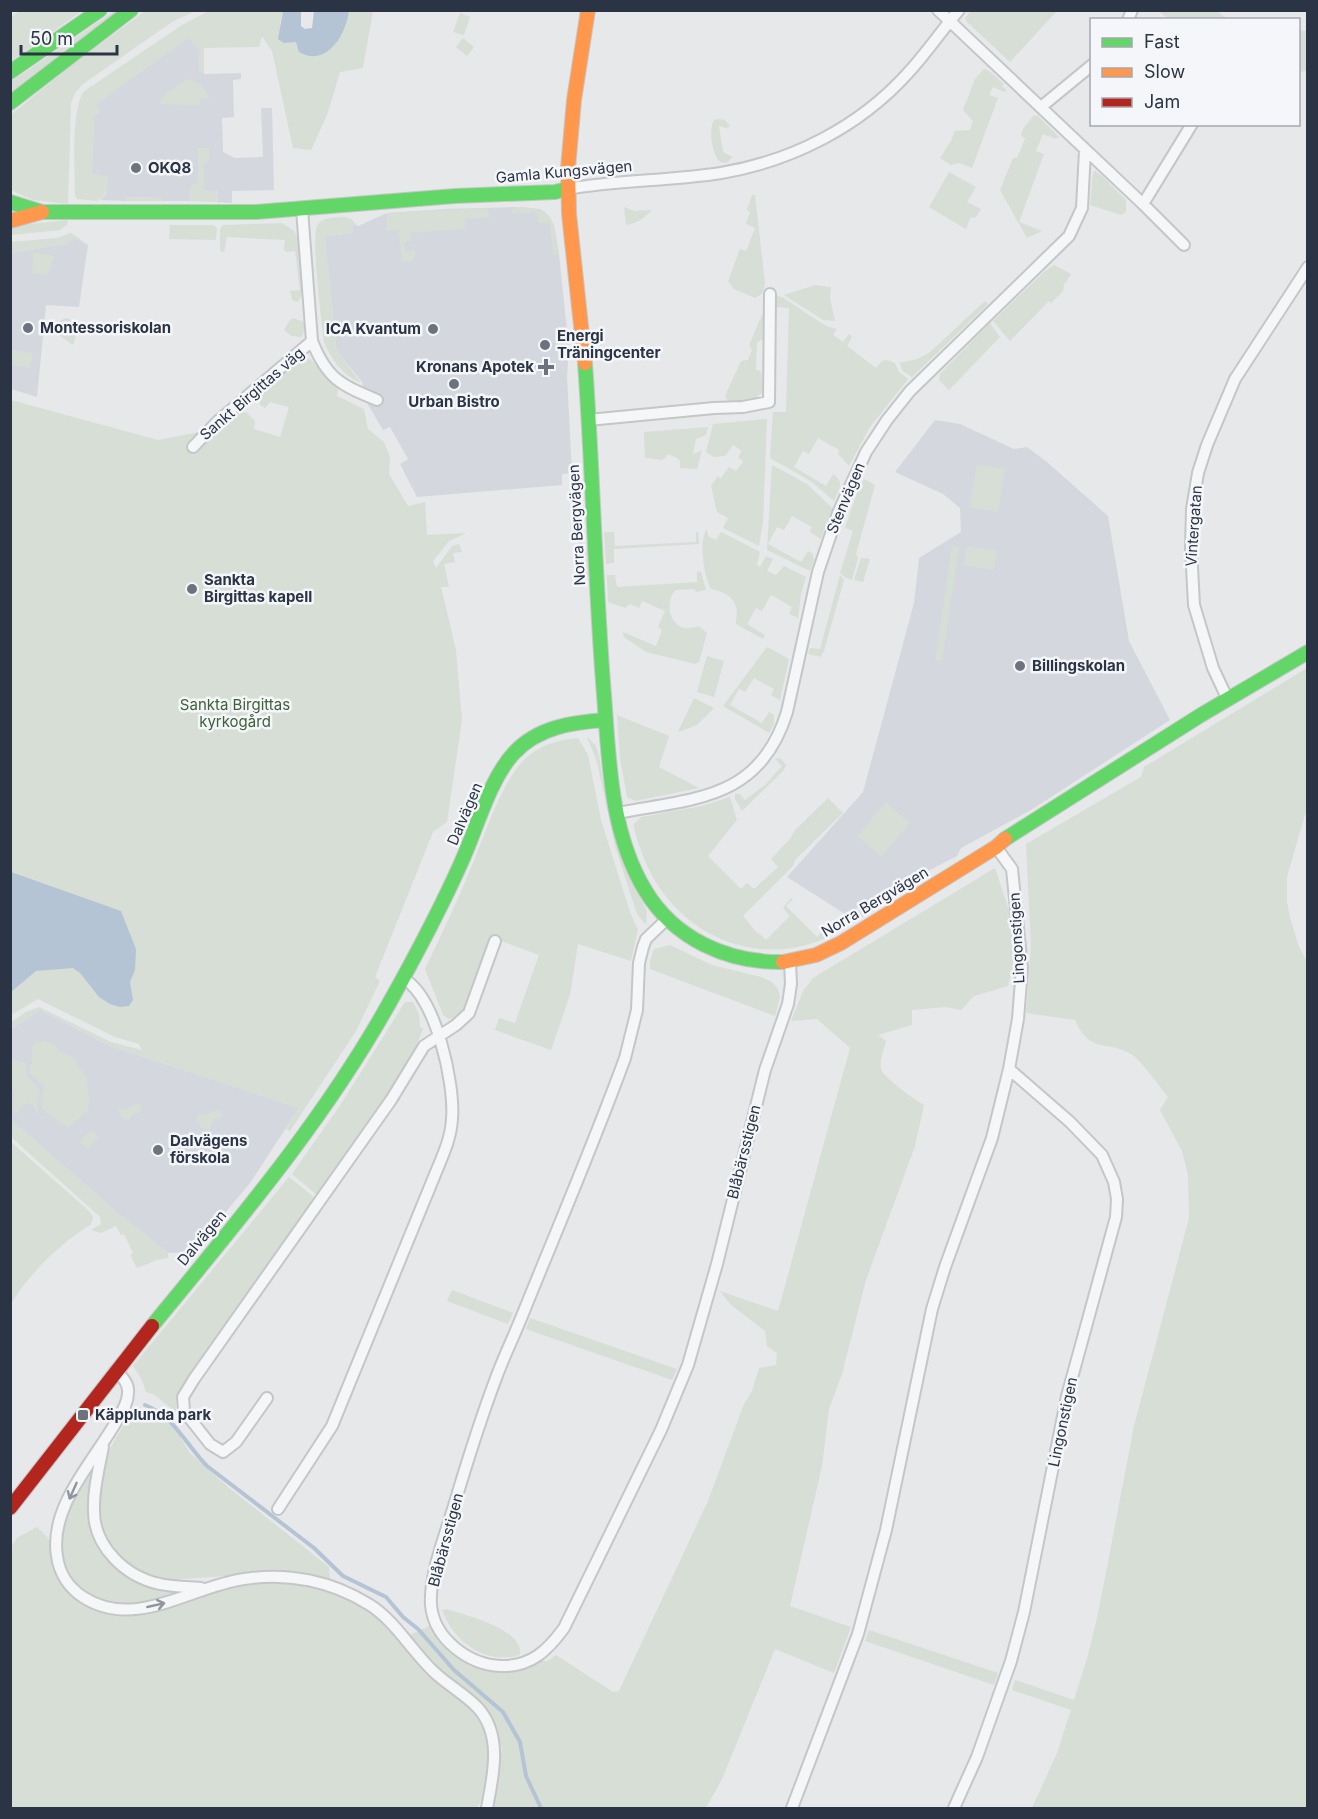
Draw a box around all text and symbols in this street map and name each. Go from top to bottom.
scale bar [21,18,117,56]
legend [1090,18,1300,126]
text: 50 m [30,28,73,49]
text: Fast [1144,31,1180,52]
text: Slow [1144,61,1185,82]
text: Jam [1144,91,1180,112]
street label: Gamla Kungsvägen [495,156,633,187]
place label: OKQ8 [148,158,191,177]
marker: OKQ8 [129,161,143,175]
place label: Montessoriskolan [40,318,171,337]
place label: ICA Kvantum [326,319,421,338]
marker: Montessoriskolan [21,321,35,335]
marker: ICA Kvantum [426,322,440,336]
place label: Energi Träningcenter [557,326,660,362]
marker: Energi Träningcenter [538,338,552,352]
street label: Sankt Birgittas väg [196,343,308,444]
place label: Kronans Apotek [416,357,534,376]
marker: Kronans Apotek [539,360,553,374]
marker: Urban Bistro [447,377,461,391]
place label: Urban Bistro [408,392,500,411]
street label: Stenvägen [822,459,869,536]
street label: Norra Bergvägen [564,464,589,586]
street label: Vintergatan [1181,485,1206,567]
place label: Sankta Birgittas kapell [204,570,312,606]
marker: Sankta Birgittas kapell [185,582,199,596]
place label: Billingskolan [1032,656,1125,675]
marker: Billingskolan [1013,659,1027,673]
park label: Sankta Birgittas kyrkogård [180,695,290,731]
street label: Dalvägen [443,779,486,848]
street label: Norra Bergvägen [818,862,932,941]
street label: Lingonstigen [1005,892,1028,984]
street label: Blåbärsstigen [723,1103,764,1201]
place label: Dalvägens förskola [170,1131,247,1167]
marker: Dalvägens förskola [151,1143,165,1157]
street label: Dalvägen [173,1206,230,1269]
street label: Lingonstigen [1044,1375,1081,1469]
place label: Käpplunda park [95,1405,212,1424]
marker: Käpplunda park [76,1408,90,1422]
one-way arrow [66,1481,78,1499]
street label: Blåbärsstigen [424,1491,467,1589]
one-way arrow [147,1599,166,1611]

